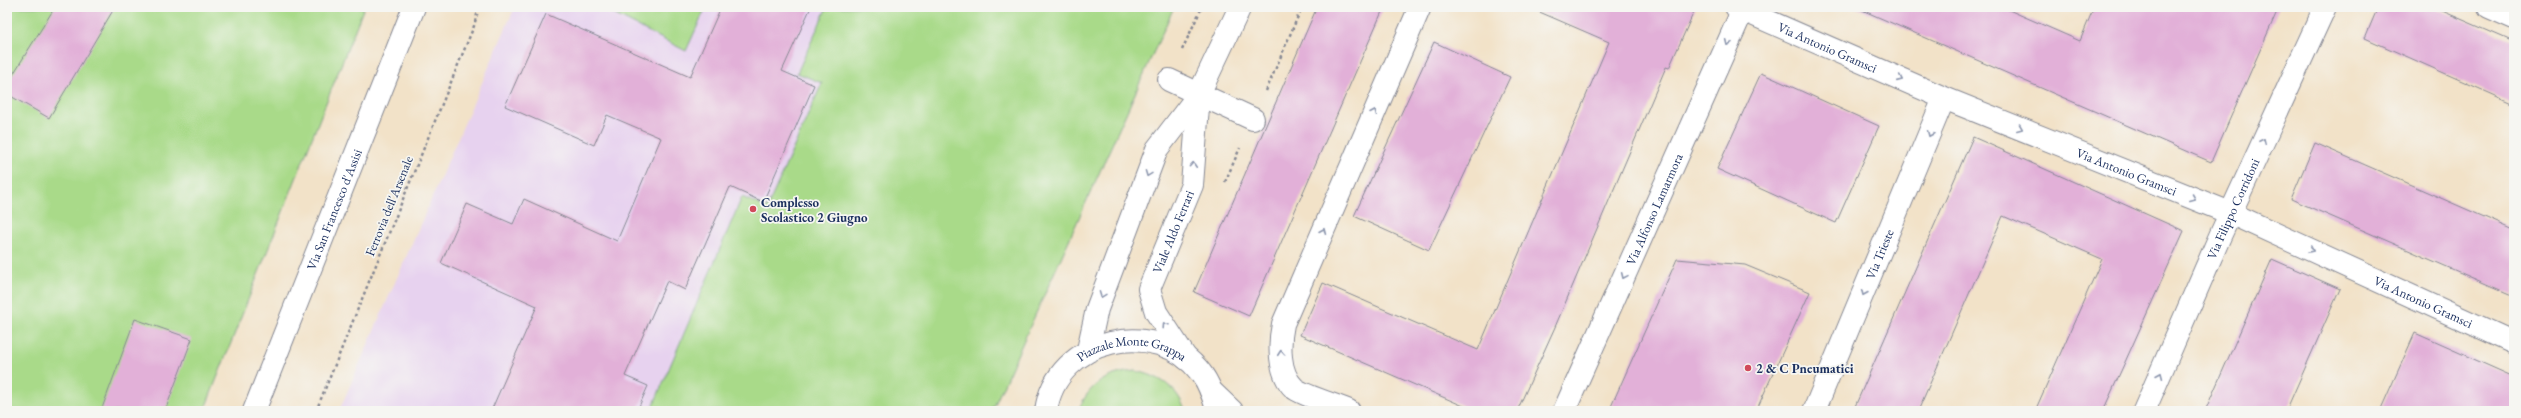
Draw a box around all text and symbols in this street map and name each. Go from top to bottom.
street label: Via Antonio Gramsci [1775,18,1880,76]
one-way arrow [1725,39,1733,46]
one-way arrow [1896,74,1903,82]
one-way arrow [1370,109,1378,116]
one-way arrow [2016,124,2023,132]
one-way arrow [1926,130,1934,137]
one-way arrow [2258,138,2266,145]
street label: Via Antonio Gramsci [2074,144,2179,199]
street label: Via San Francesco d'Assisi [302,146,366,272]
street label: Via Alfonso Lamarmora [1622,150,1687,268]
street label: Ferrovia dell'Arsenale [361,154,417,258]
street label: Via Filippo Corridoni [2203,156,2263,262]
one-way arrow [1189,162,1198,168]
one-way arrow [1145,170,1153,177]
street label: Viale Aldo Ferrari [1148,188,1197,276]
one-way arrow [2189,193,2196,201]
place label: Complesso Scolastico 2 Giugno [761,194,868,226]
marker: Complesso Scolastico 2 Giugno [748,204,758,214]
street label: Via Trieste [1861,226,1897,282]
one-way arrow [1318,228,1326,236]
one-way arrow [2307,245,2315,253]
one-way arrow [1621,272,1629,280]
street label: Via Antonio Gramsci [2371,272,2476,331]
one-way arrow [1860,289,1868,296]
one-way arrow [1098,291,1106,298]
one-way arrow [1163,323,1170,330]
text: Piazzale Monte Grappa [1073,332,1191,365]
one-way arrow [1276,350,1285,356]
street label: Piazzale Monte Grappa [1075,354,1189,370]
place label: 2 & C Pneumatici [1756,360,1854,377]
marker: 2 & C Pneumatici [1743,363,1753,373]
one-way arrow [2155,372,2163,380]

